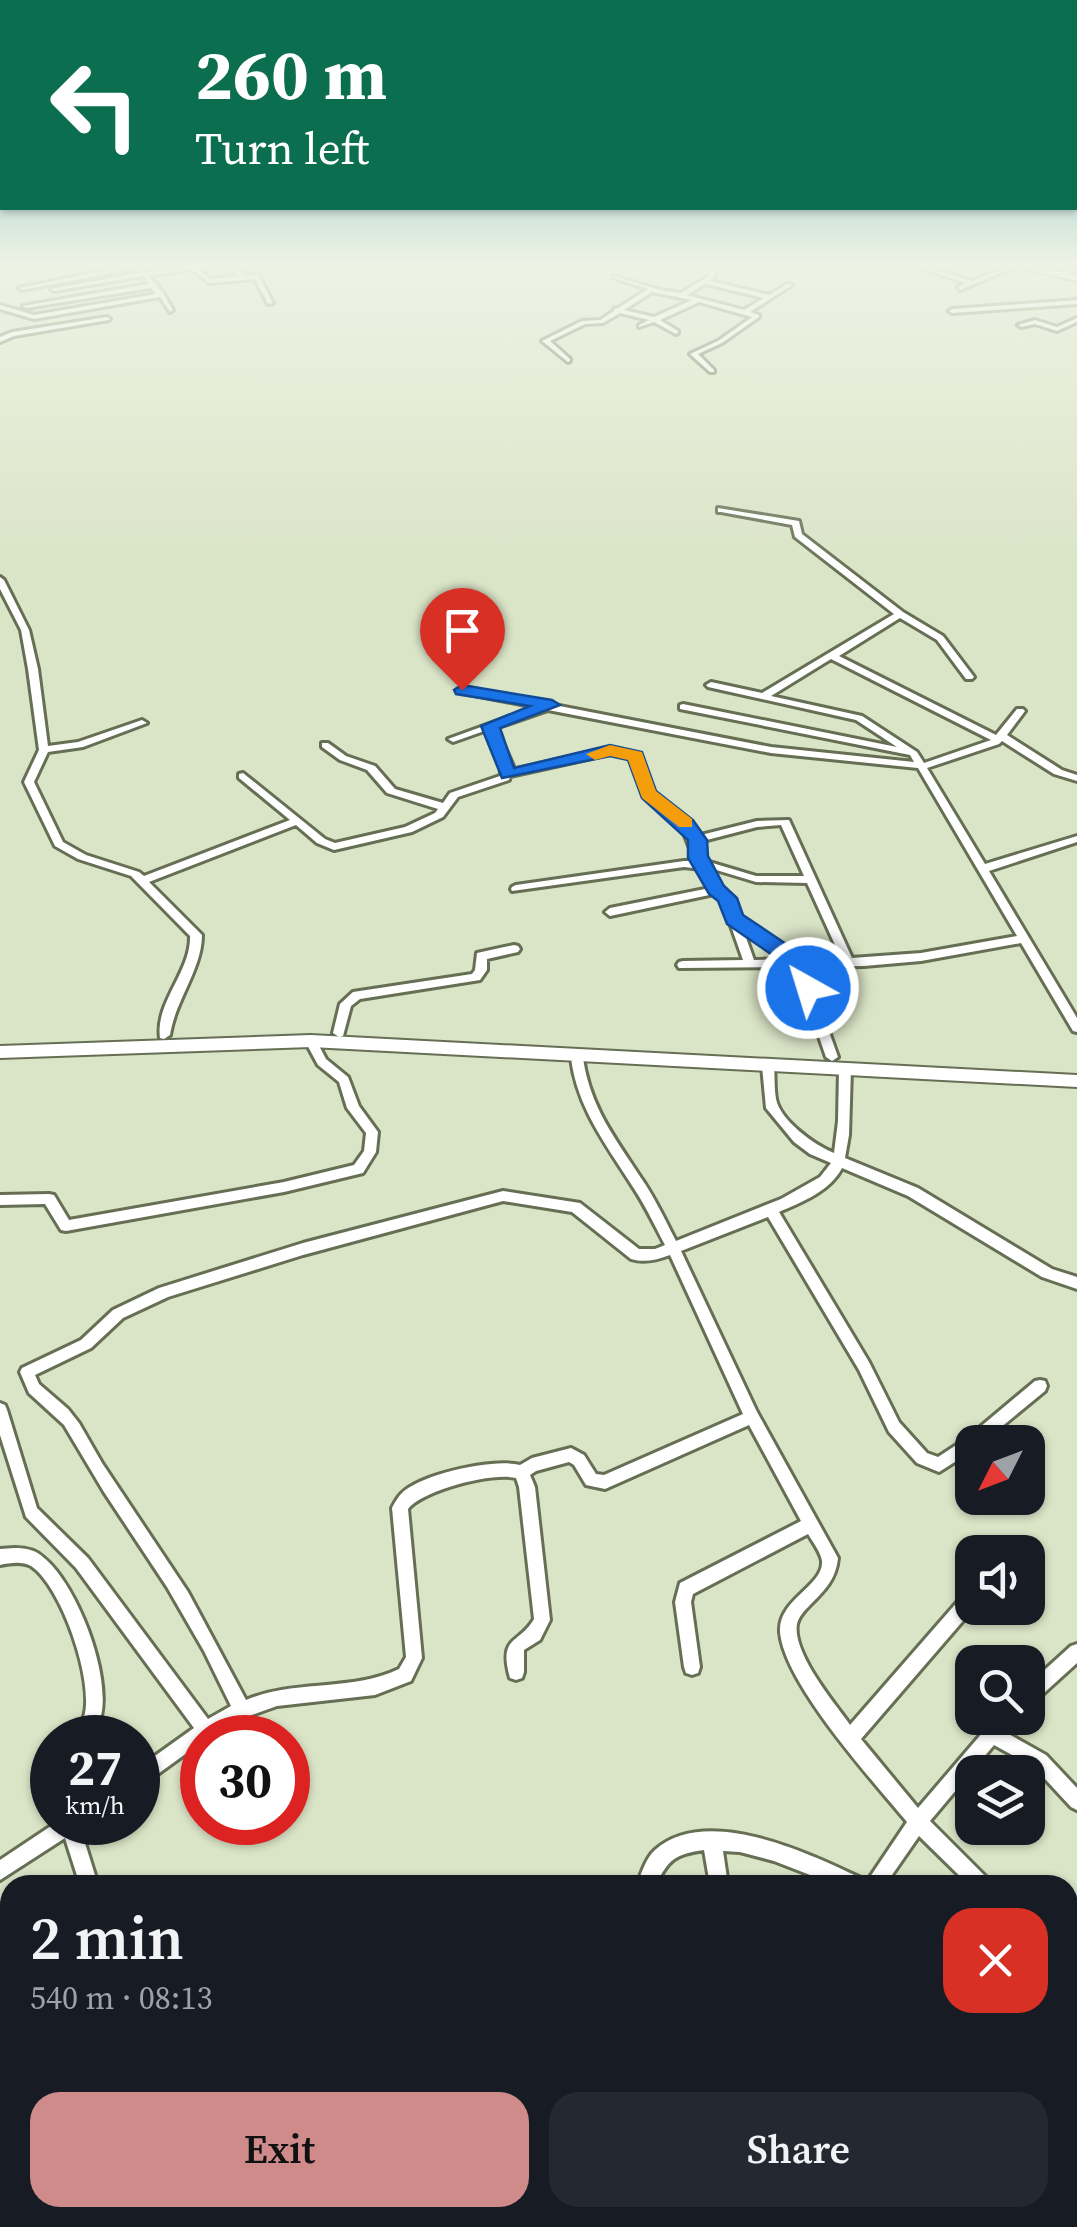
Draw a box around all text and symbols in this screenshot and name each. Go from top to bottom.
text: 260 m [195,26,387,122]
icon: left [30,40,160,170]
text: Turn left [195,117,369,179]
pin [420,588,505,691]
icon: arrive [435,603,490,658]
position arrow [756,936,860,1040]
north arrow [955,1425,1045,1515]
map controls [955,1425,1045,1845]
button: sound [955,1535,1045,1625]
button: search [955,1645,1045,1735]
speed limit sign: 30 [180,1715,310,1845]
text: 27 [68,1733,122,1802]
button: layers [955,1755,1045,1845]
text: km/h [65,1788,125,1822]
text: 2 min [30,1897,184,1979]
button: close [943,1908,1048,2013]
text: 540 m · 08:13 [30,1976,212,2020]
button: Exit [30,2092,529,2207]
button: Share [549,2092,1048,2207]

